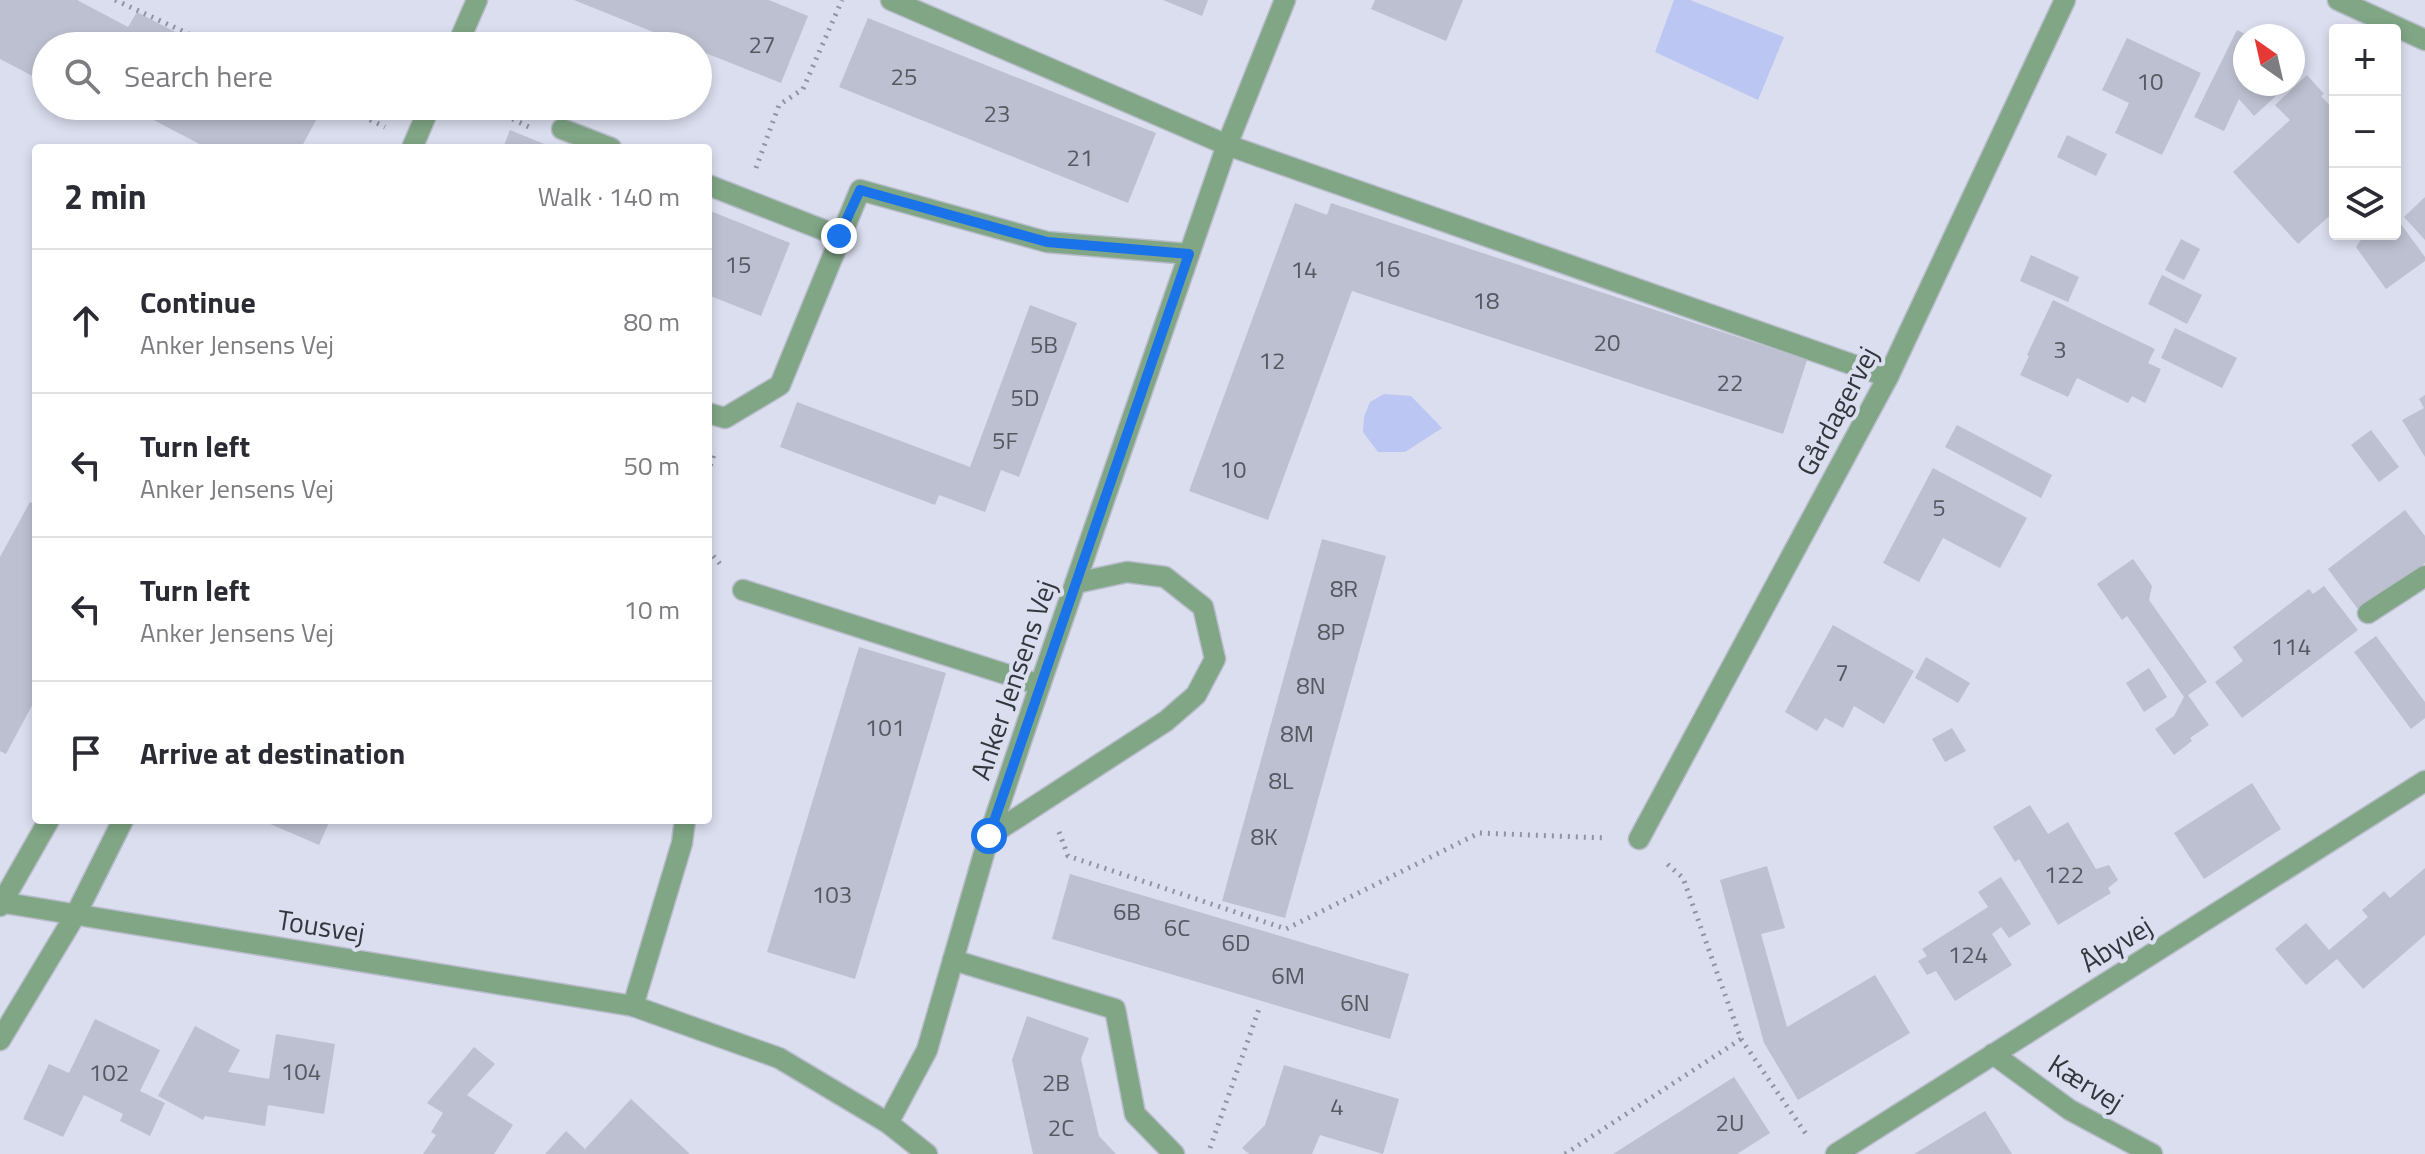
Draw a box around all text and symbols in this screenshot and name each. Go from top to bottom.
north arrow [2233,24,2305,96]
map controls [2329,24,2401,240]
button: + [2329,24,2401,96]
house number: 27 [749,26,775,62]
search box [32,32,712,120]
text: Search here [124,53,273,99]
icon: search [60,54,104,98]
house number: 25 [891,58,917,94]
house number: 10 [2137,63,2163,99]
house number: 23 [984,95,1010,131]
button: − [2329,96,2401,168]
house number: 21 [1067,139,1093,175]
button: layers [2329,168,2401,240]
text: 2 min [64,170,147,222]
text: Walk · 140 m [538,177,680,216]
route end [821,218,857,254]
house number: 15 [725,246,751,282]
house number: 16 [1374,250,1400,286]
house number: 14 [1291,251,1317,287]
text: Continue [140,279,256,325]
house number: 18 [1473,282,1499,318]
icon: ahead [64,299,108,343]
text: 80 m [623,302,680,341]
house number: 20 [1594,324,1620,360]
text: Anker Jensens Vej [140,325,334,364]
house number: 5B [1030,326,1058,362]
house number: 3 [2053,331,2067,367]
street label: Gårdagervej [1784,338,1889,483]
house number: 12 [1259,342,1285,378]
house number: 22 [1717,364,1743,400]
house number: 5D [1011,379,1039,415]
house number: 5F [992,422,1018,458]
text: Turn left [140,423,250,469]
icon: left [64,443,108,487]
text: 50 m [623,446,680,485]
house number: 10 [1220,451,1246,487]
text: Anker Jensens Vej [140,469,334,508]
house number: 5 [1932,489,1946,525]
text: Turn left [140,567,250,613]
house number: 8R [1330,570,1358,606]
street label: Anker Jensens Vej [958,574,1067,786]
icon: left [64,587,108,631]
text: 10 m [623,590,680,629]
text: Anker Jensens Vej [140,613,334,652]
house number: 8P [1317,613,1345,649]
house number: 114 [2271,628,2311,664]
house number: 7 [1835,654,1849,690]
house number: 8N [1296,667,1326,703]
house number: 101 [865,709,905,745]
house number: 8M [1280,715,1314,751]
text: Arrive at destination [140,730,405,776]
icon: arrive [64,731,108,775]
house number: 8L [1269,762,1294,798]
route start [971,818,1007,854]
house number: 8K [1250,818,1278,854]
house number: 122 [2044,856,2084,892]
house number: 103 [812,876,852,912]
house number: 6B [1113,893,1141,929]
street label: Tousvej [274,897,368,954]
street label: Åbyvej [2071,905,2160,983]
house number: 6C [1164,909,1190,945]
house number: 6D [1222,924,1250,960]
house number: 124 [1948,936,1988,972]
house number: 6M [1271,957,1305,993]
house number: 6N [1340,984,1370,1020]
street label: Kærvej [2040,1043,2132,1122]
house number: 104 [281,1053,321,1089]
house number: 102 [89,1054,129,1090]
house number: 2B [1042,1064,1070,1100]
house number: 4 [1330,1088,1344,1124]
house number: 2U [1716,1104,1744,1140]
house number: 2C [1048,1109,1074,1145]

